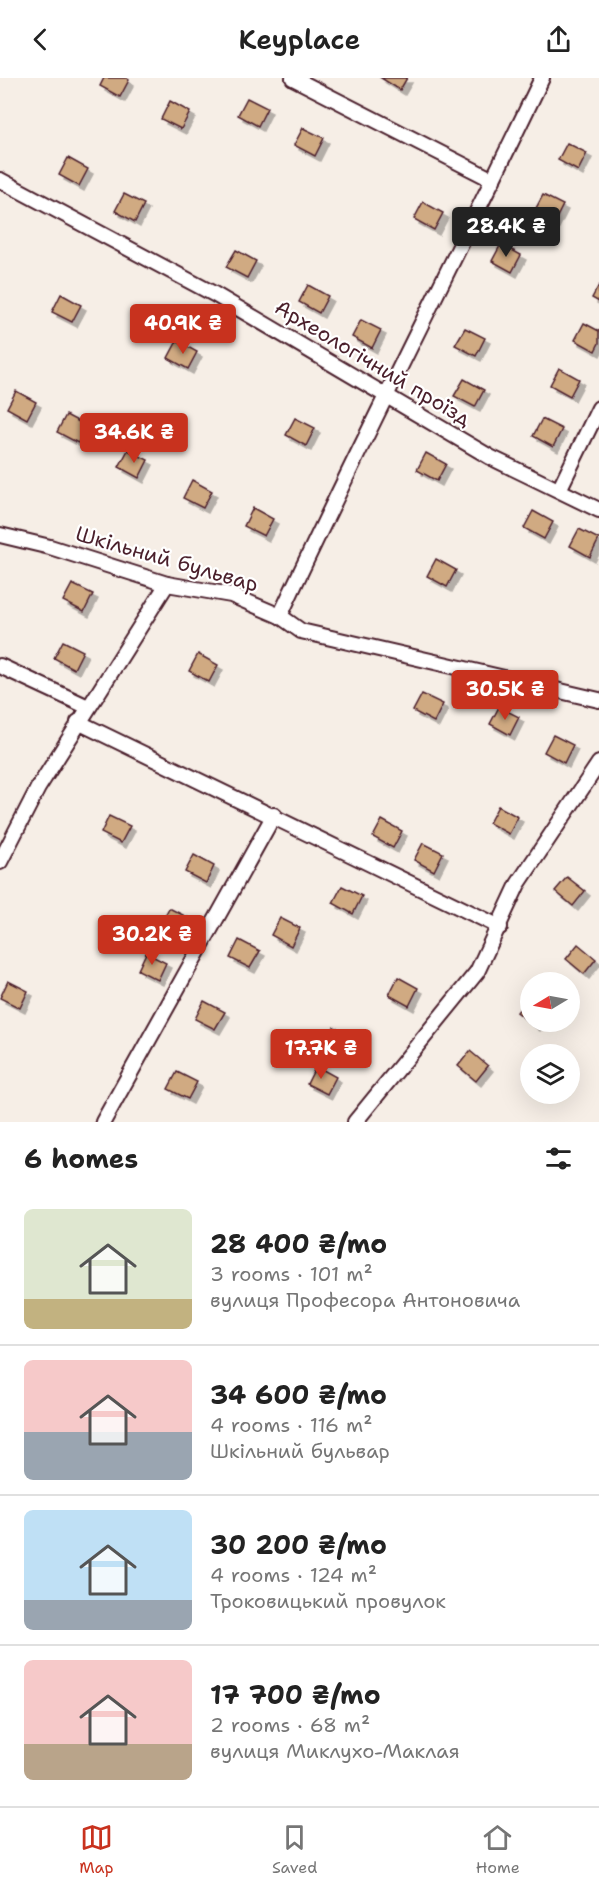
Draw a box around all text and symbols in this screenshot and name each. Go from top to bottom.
text: Keyplace [239,21,360,58]
icon: back [24,23,57,56]
icon: share [542,23,575,56]
pin: 28.4K ₴ [451,207,561,258]
text: 28.4K ₴ [466,213,546,239]
street label: Археологічний проїзд [270,293,476,433]
pin: 40.9K ₴ [128,304,238,355]
text: 40.9K ₴ [144,310,222,336]
pin: 34.6K ₴ [79,413,189,464]
text: 34.6K ₴ [94,419,174,445]
street label: Шкільний бульвар [72,520,262,598]
pin: 30.5K ₴ [450,670,560,721]
text: 30.5K ₴ [465,676,545,702]
pin: 30.2K ₴ [97,915,207,966]
text: 30.2K ₴ [112,921,192,947]
north arrow [520,972,580,1032]
map controls [520,972,580,1104]
pin: 17.7K ₴ [266,1029,376,1080]
text: 17.7K ₴ [285,1035,357,1061]
button: layers [520,1044,580,1104]
text: 6 homes [24,1141,138,1176]
icon: filters [542,1142,575,1175]
text: 28 400 ₴/mo [210,1226,387,1261]
icon: home [72,1233,144,1305]
text: 3 rooms · 101 m² [210,1261,373,1287]
text: вулиця Професора Антоновича [210,1287,520,1313]
text: 34 600 ₴/mo [210,1377,387,1412]
icon: home [72,1384,144,1456]
text: 4 rooms · 116 m² [210,1412,372,1438]
text: Шкільний бульвар [210,1438,390,1464]
text: 30 200 ₴/mo [210,1527,387,1562]
icon: home [72,1534,144,1606]
text: 4 rooms · 124 m² [210,1562,377,1588]
text: Троковицький провулок [210,1588,446,1614]
text: 17 700 ₴/mo [210,1677,381,1712]
icon: home [72,1684,144,1756]
text: 2 rooms · 68 m² [210,1712,370,1738]
text: вулиця Миклухо-Маклая [210,1738,460,1764]
tab: Map [79,1821,113,1878]
tab: Saved [272,1821,317,1878]
tab: Home [476,1821,520,1878]

